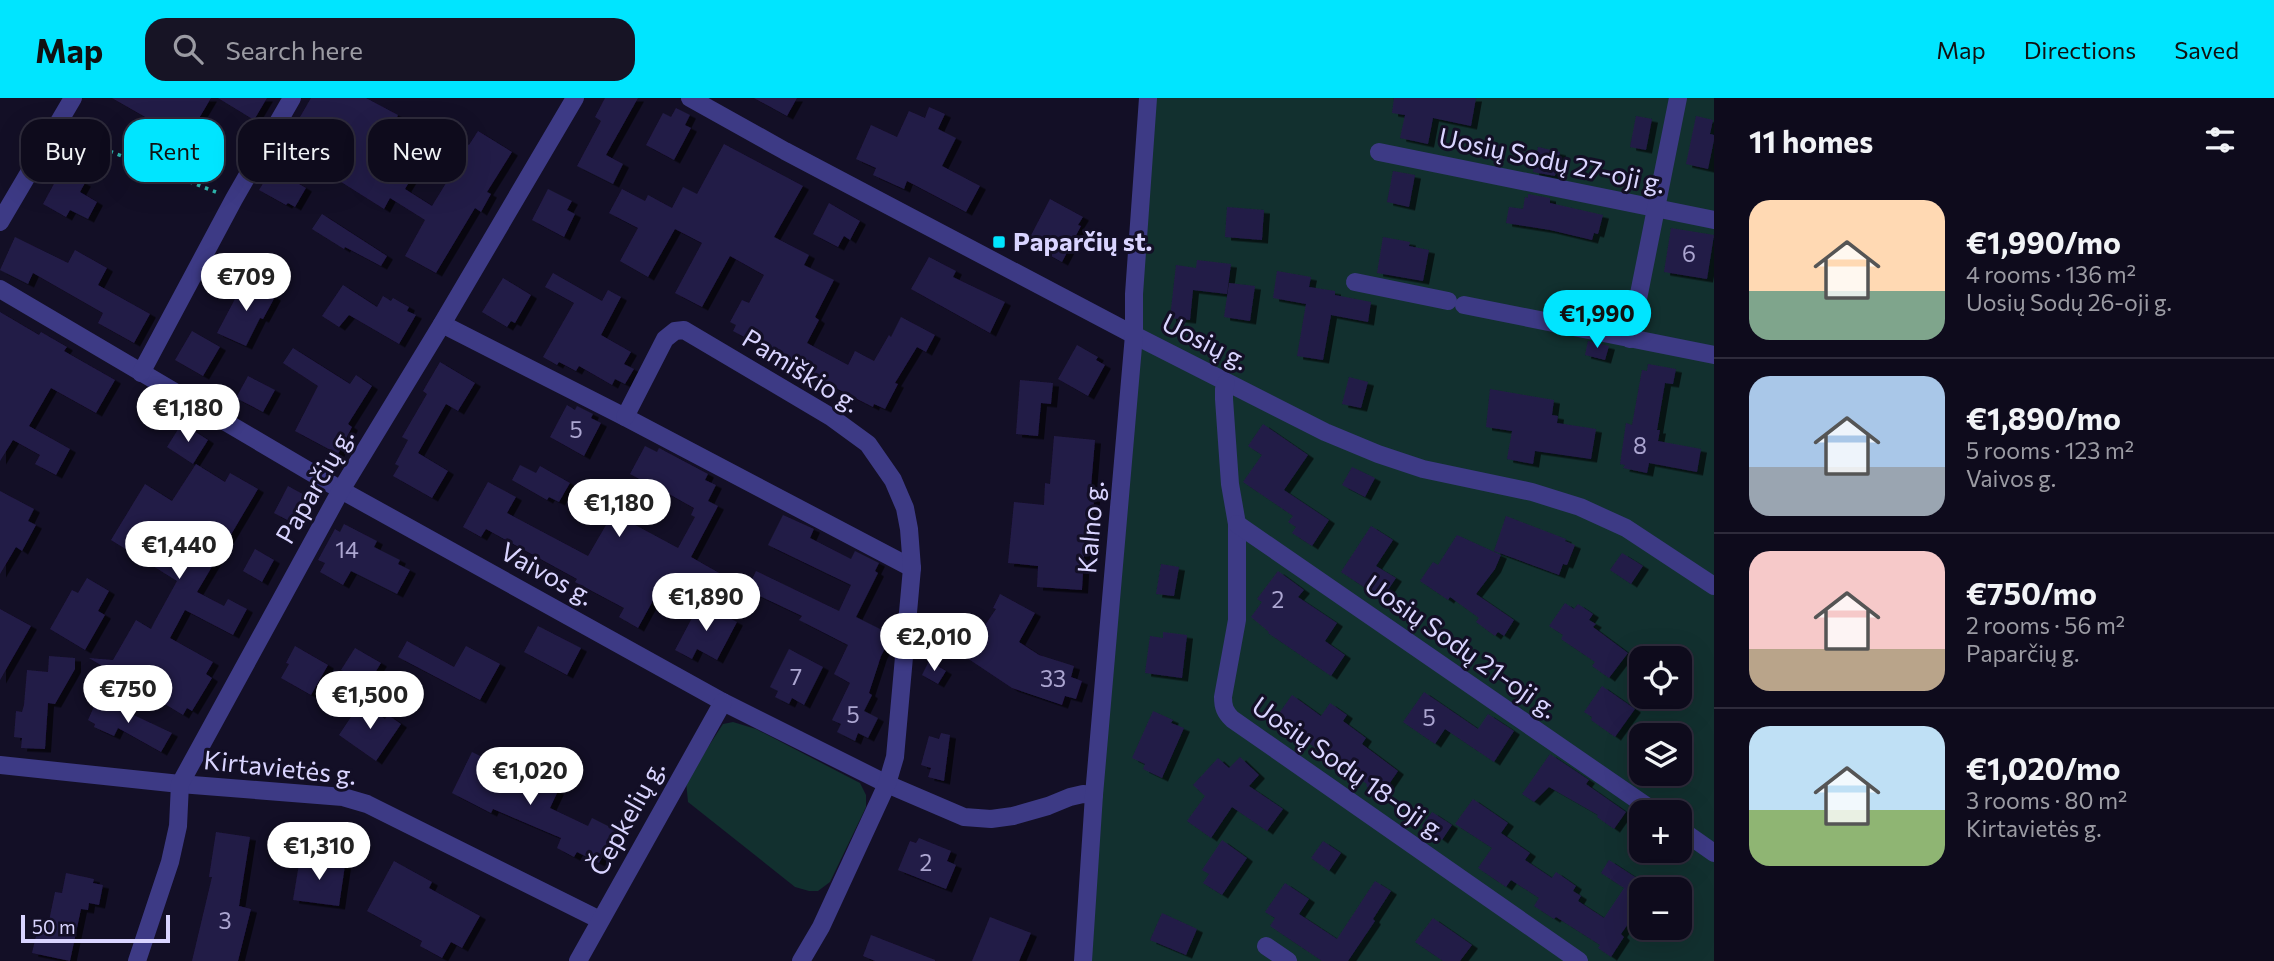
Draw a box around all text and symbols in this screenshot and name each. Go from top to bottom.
search box [145,18,635,81]
text: Map [35,29,103,70]
icon: search [169,30,207,68]
text: Search here [225,34,363,65]
text: Map [1936,35,1986,64]
text: Directions [2024,35,2136,64]
text: Saved [2174,35,2239,64]
chip: Buy [21,119,110,182]
chip: Rent [124,119,224,182]
chip: Filters [238,119,354,182]
chip: New [368,119,466,182]
street label: Uosių Sodų 27-oji g. [1436,120,1668,199]
icon: filters [2201,121,2239,159]
text: 11 homes [1749,122,1873,159]
text: €1,990/mo [1966,223,2121,260]
place label: Paparčių st. [1013,225,1153,256]
icon: home [1805,228,1889,312]
marker: Paparčių st. [991,234,1007,250]
house number: 6 [1682,239,1696,267]
pin: €709 [205,254,287,313]
text: 4 rooms · 136 m² [1966,260,2136,288]
text: €709 [217,262,275,290]
text: Uosių Sodų 26-oji g. [1966,288,2172,316]
pin: €1,990 [1540,290,1654,350]
text: €1,990 [1559,299,1635,327]
street label: Uosių g. [1157,306,1254,375]
street label: Pamiškio g. [737,321,866,418]
pin: €1,180 [131,384,245,444]
text: €1,180 [153,393,223,421]
text: €1,890/mo [1966,399,2121,436]
icon: home [1805,404,1889,488]
house number: 5 [569,415,583,443]
street label: Paparčių g. [268,422,359,548]
house number: 8 [1633,431,1647,459]
text: 5 rooms · 123 m² [1966,436,2134,464]
text: Vaivos g. [1966,464,2056,492]
street label: Kalno g. [1070,479,1109,575]
pin: €1,180 [562,480,676,539]
text: €1,180 [584,488,654,516]
pin: €1,440 [122,522,236,581]
text: €1,440 [141,530,217,558]
street label: Vaivos g. [496,534,600,611]
house number: 14 [335,535,359,563]
street label: Uosių Sodų 21-oji g. [1360,568,1564,724]
pin: €1,890 [649,574,763,633]
text: €750/mo [1966,574,2097,611]
icon: home [1805,579,1889,663]
text: €1,890 [668,582,744,610]
house number: 2 [1272,585,1284,613]
text: 2 rooms · 56 m² [1966,611,2125,639]
pin: €2,010 [877,614,991,673]
text: €2,010 [896,622,972,650]
text: Paparčių g. [1966,639,2079,667]
map controls [1629,646,1692,940]
button: locate [1629,646,1692,709]
house number: 7 [790,662,802,690]
house number: 33 [1040,664,1066,692]
pin: €750 [87,666,169,725]
pin: €1,500 [313,672,427,731]
text: €750 [99,674,157,702]
text: €1,500 [332,680,408,708]
street label: Uosių Sodų 18-oji g. [1247,689,1453,846]
house number: 5 [846,700,860,728]
house number: 5 [1422,703,1436,731]
button: layers [1629,723,1692,786]
street label: Kirtavietės g. [202,743,358,790]
pin: €1,020 [473,748,587,807]
text: €1,020/mo [1966,749,2120,786]
street label: Čepkelių g. [581,754,670,880]
icon: home [1805,754,1889,838]
text: €1,020 [492,756,568,784]
text: 3 rooms · 80 m² [1966,786,2127,814]
button: + [1629,800,1692,863]
text: Kirtavietės g. [1966,814,2102,842]
pin: €1,310 [262,822,376,882]
text: €1,310 [283,831,355,859]
house number: 2 [920,848,932,876]
button: − [1629,877,1692,940]
house number: 3 [218,906,232,934]
scale bar [21,912,170,944]
text: 50 m [32,915,76,938]

